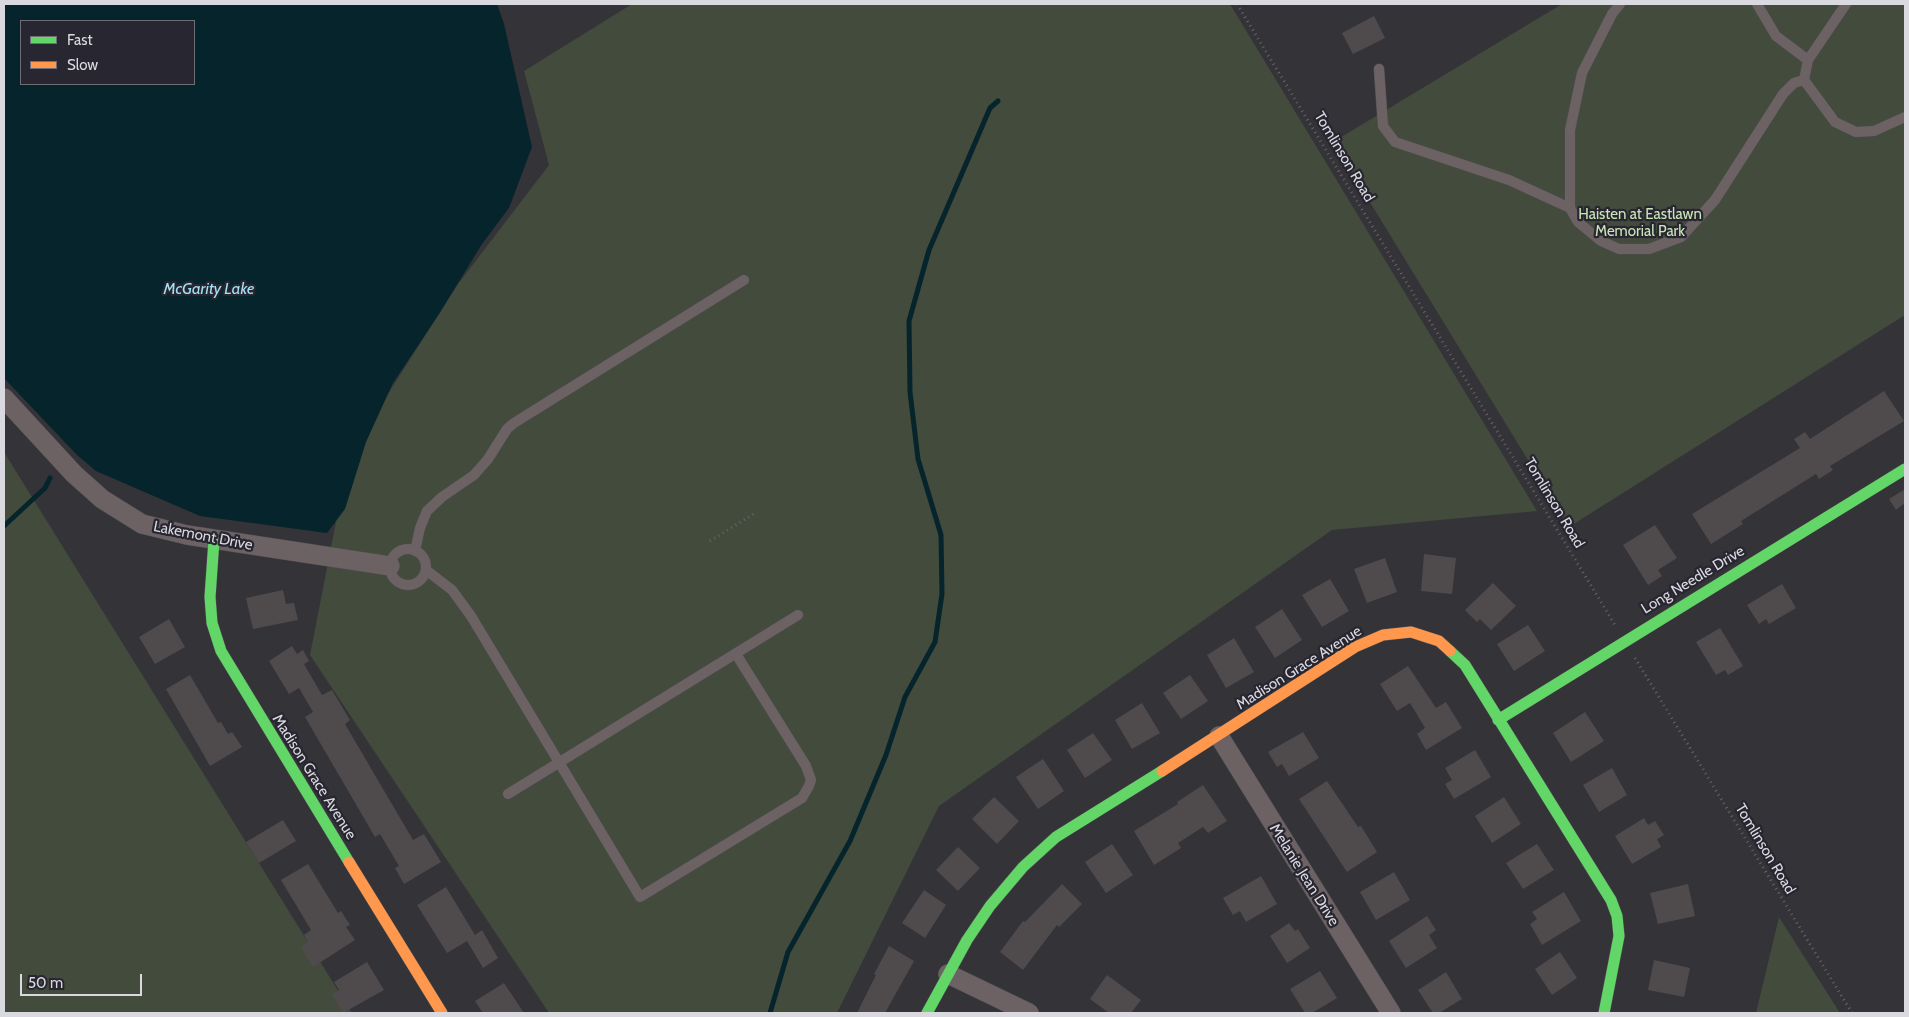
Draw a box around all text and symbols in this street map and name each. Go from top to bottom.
legend [20,20,195,85]
text: Fast [67,31,92,49]
text: Slow [67,56,98,74]
street label: Tomlinson Road [1310,109,1378,205]
park label: Haisten at Eastlawn Memorial Park [1578,206,1702,241]
water label: McGarity Lake [164,279,254,299]
street label: Tomlinson Road [1520,455,1588,551]
street label: Lakemont Drive [152,518,254,554]
street label: Long Needle Drive [1638,542,1748,618]
street label: Madison Grace Avenue [1233,622,1365,714]
street label: Madison Grace Avenue [268,711,360,843]
street label: Tomlinson Road [1731,801,1799,897]
street label: Melanie Jean Drive [1265,821,1343,929]
scale bar [22,964,145,996]
text: 50 m [28,974,63,992]

